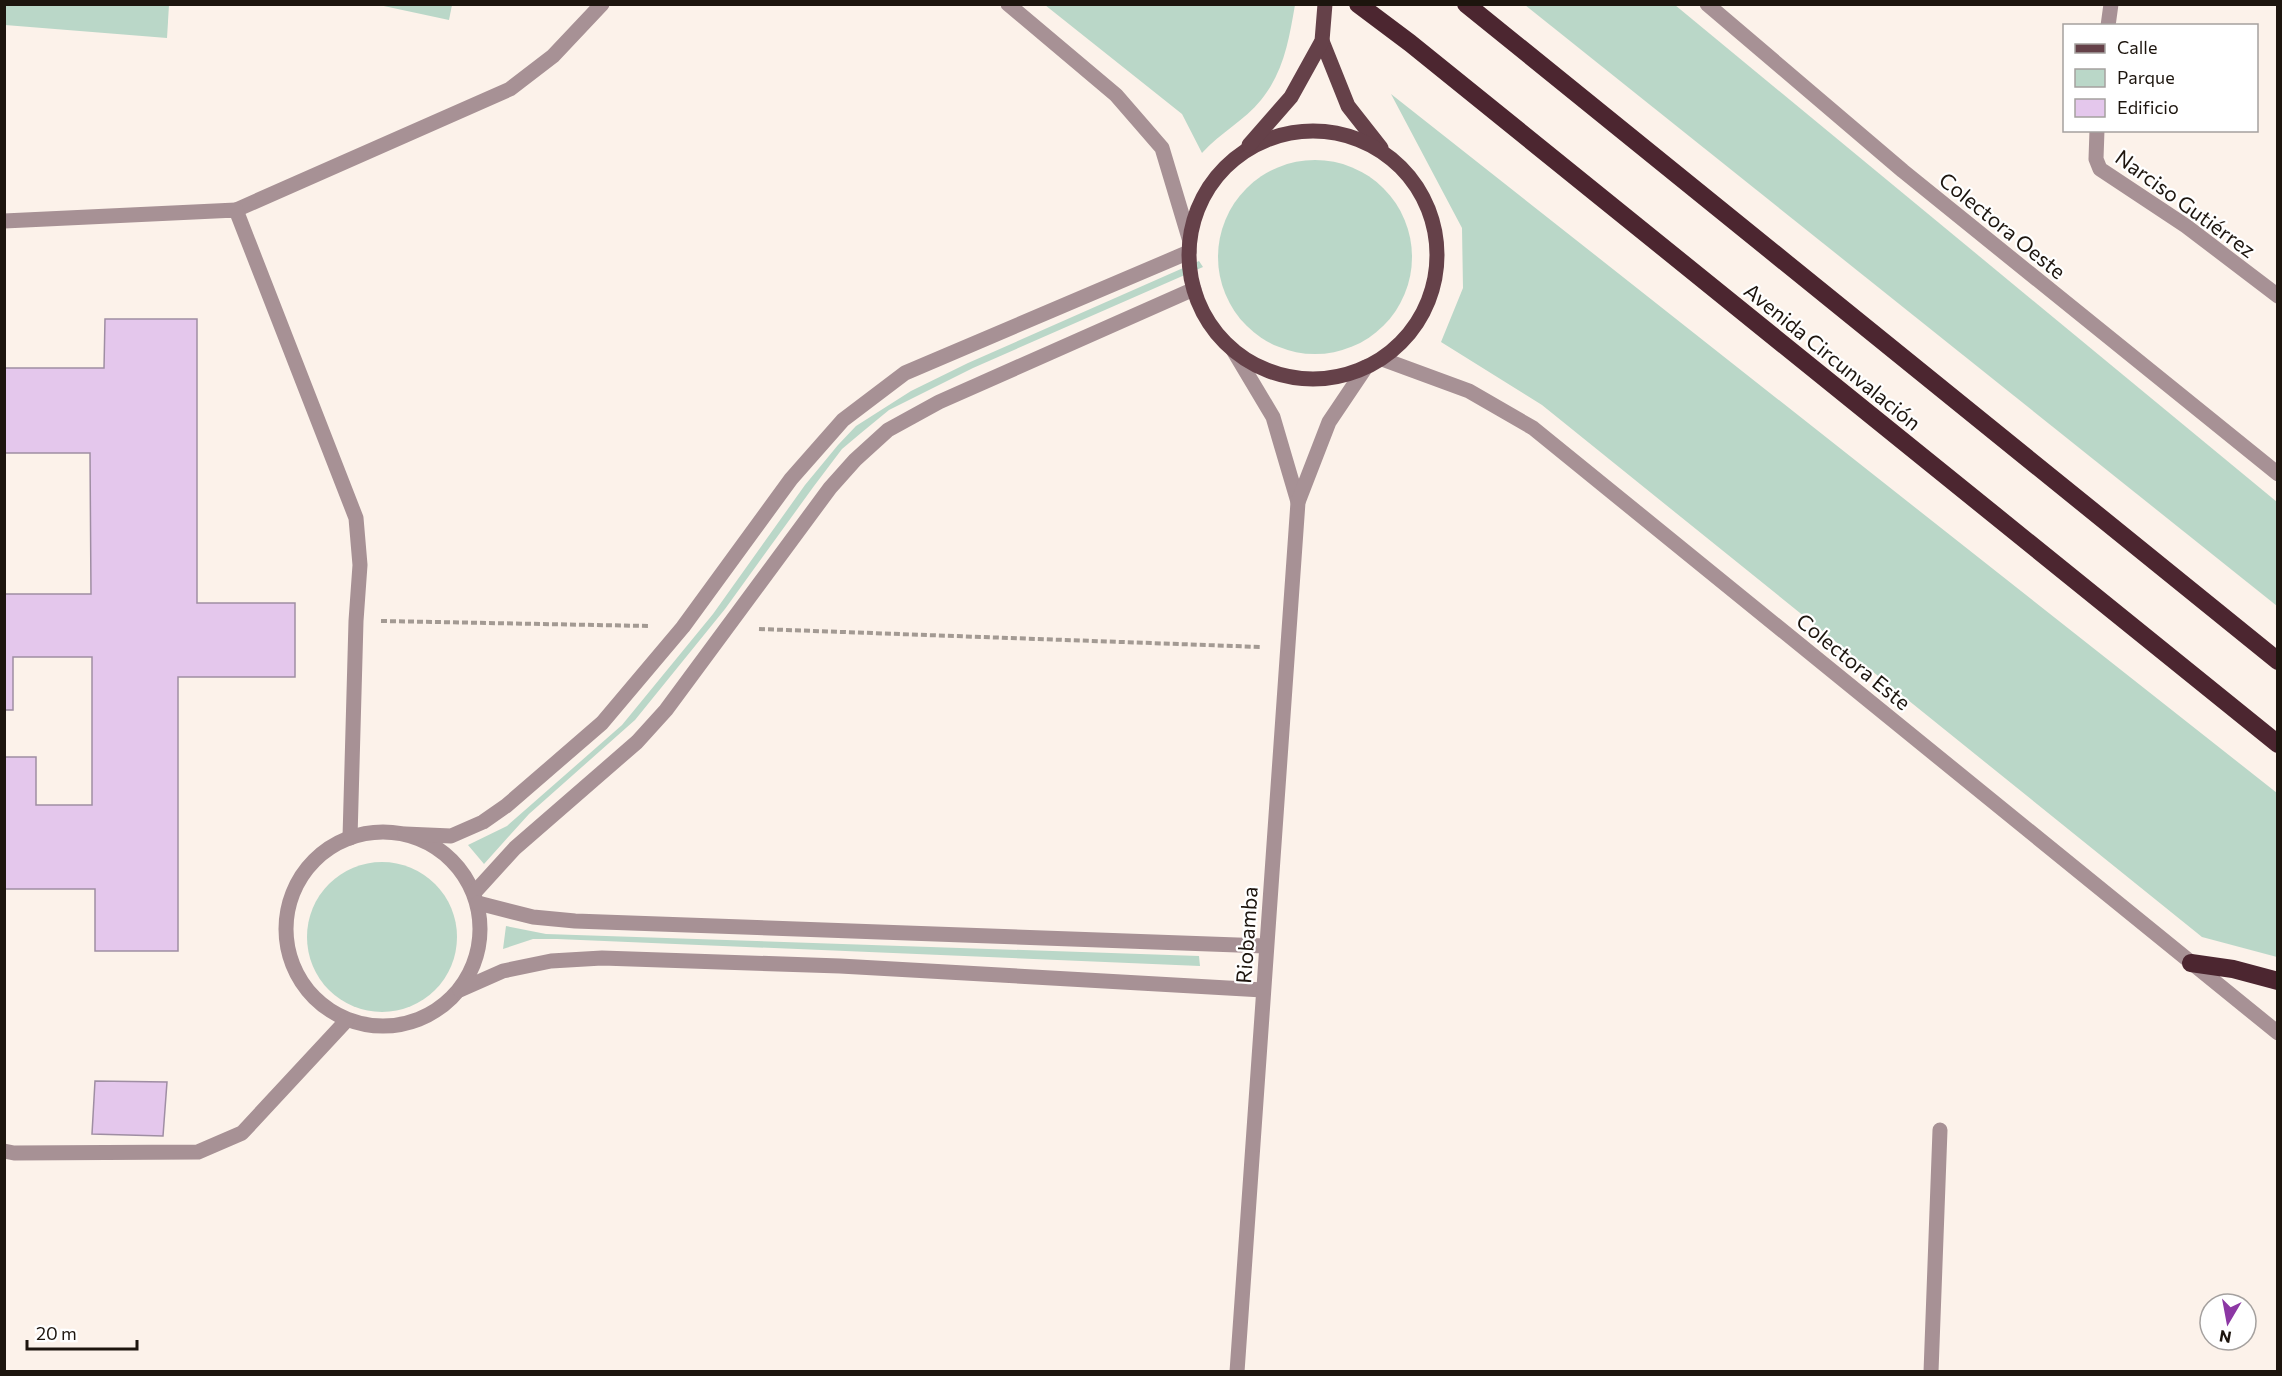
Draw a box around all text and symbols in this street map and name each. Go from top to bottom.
legend [2063,24,2258,132]
text: Calle [2117,36,2157,58]
text: Parque [2117,66,2175,88]
text: Edificio [2117,96,2179,118]
street label: Narciso Gutiérrez [2111,144,2261,262]
street label: Colectora Oeste [1935,166,2071,284]
street label: Avenida Circunvalación [1740,277,1926,435]
street label: Colectora Este [1792,607,1916,715]
street label: Riobamba [1230,886,1262,984]
north arrow [2198,1292,2258,1352]
scale bar [27,1313,136,1351]
text: 20 m [36,1322,77,1344]
text: N [2218,1327,2233,1348]

